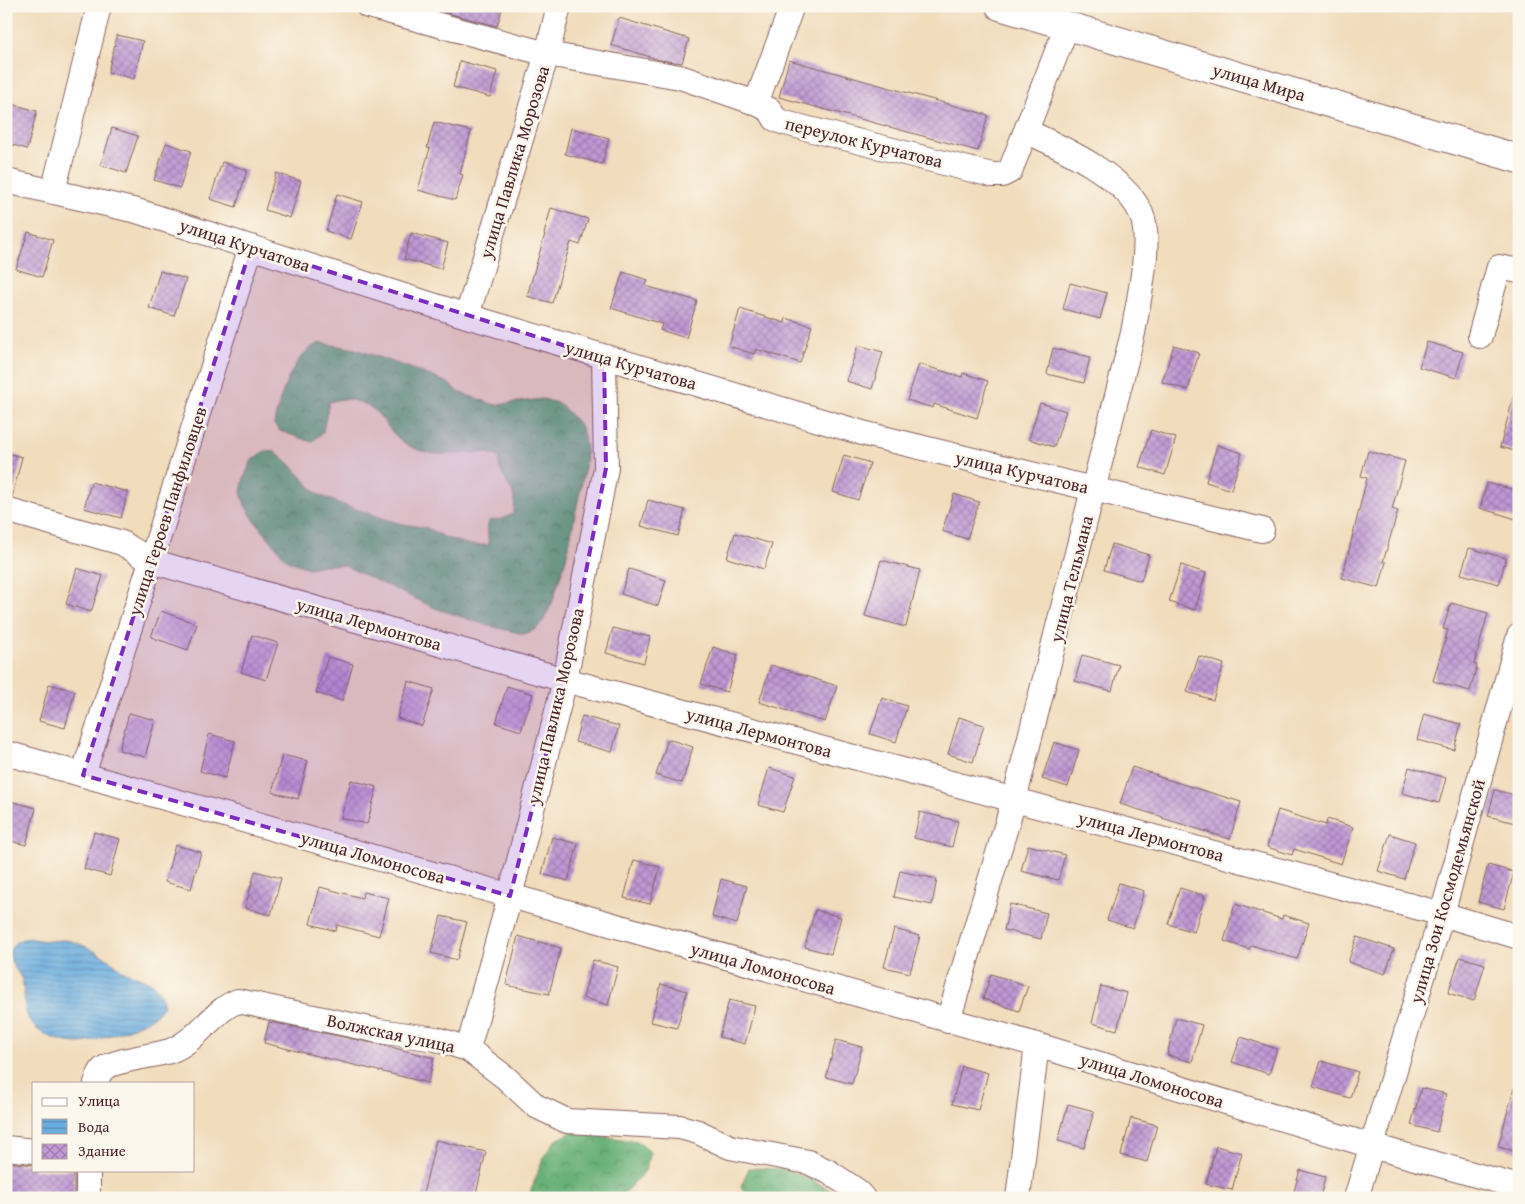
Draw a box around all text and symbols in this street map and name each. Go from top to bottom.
street label: улица Мира [1208,56,1309,108]
street label: улица Павлика Морозова [471,62,556,263]
street label: переулок Курчатова [782,109,946,175]
street label: улица Курчатова [175,211,314,279]
street label: улица Курчатова [561,333,700,397]
street label: улица Героев Панфиловцев [120,403,214,620]
street label: улица Курчатова [952,443,1092,501]
street label: улица Тельмана [1042,512,1100,646]
street label: улица Лермонтова [292,590,445,658]
street label: улица Павлика Морозова [519,605,591,808]
street label: улица Лермонтова [682,699,835,765]
street label: улица Зои Космодемьянской [1402,775,1492,1007]
street label: улица Лермонтова [1074,803,1227,869]
street label: улица Ломоносова [297,823,449,891]
street label: улица Ломоносова [687,934,839,1002]
street label: Волжская улица [325,1006,458,1060]
street label: улица Ломоносова [1076,1045,1228,1115]
legend [32,1082,195,1172]
text: Улица [78,1090,121,1111]
text: Вода [78,1116,110,1137]
text: Здание [78,1140,126,1161]

